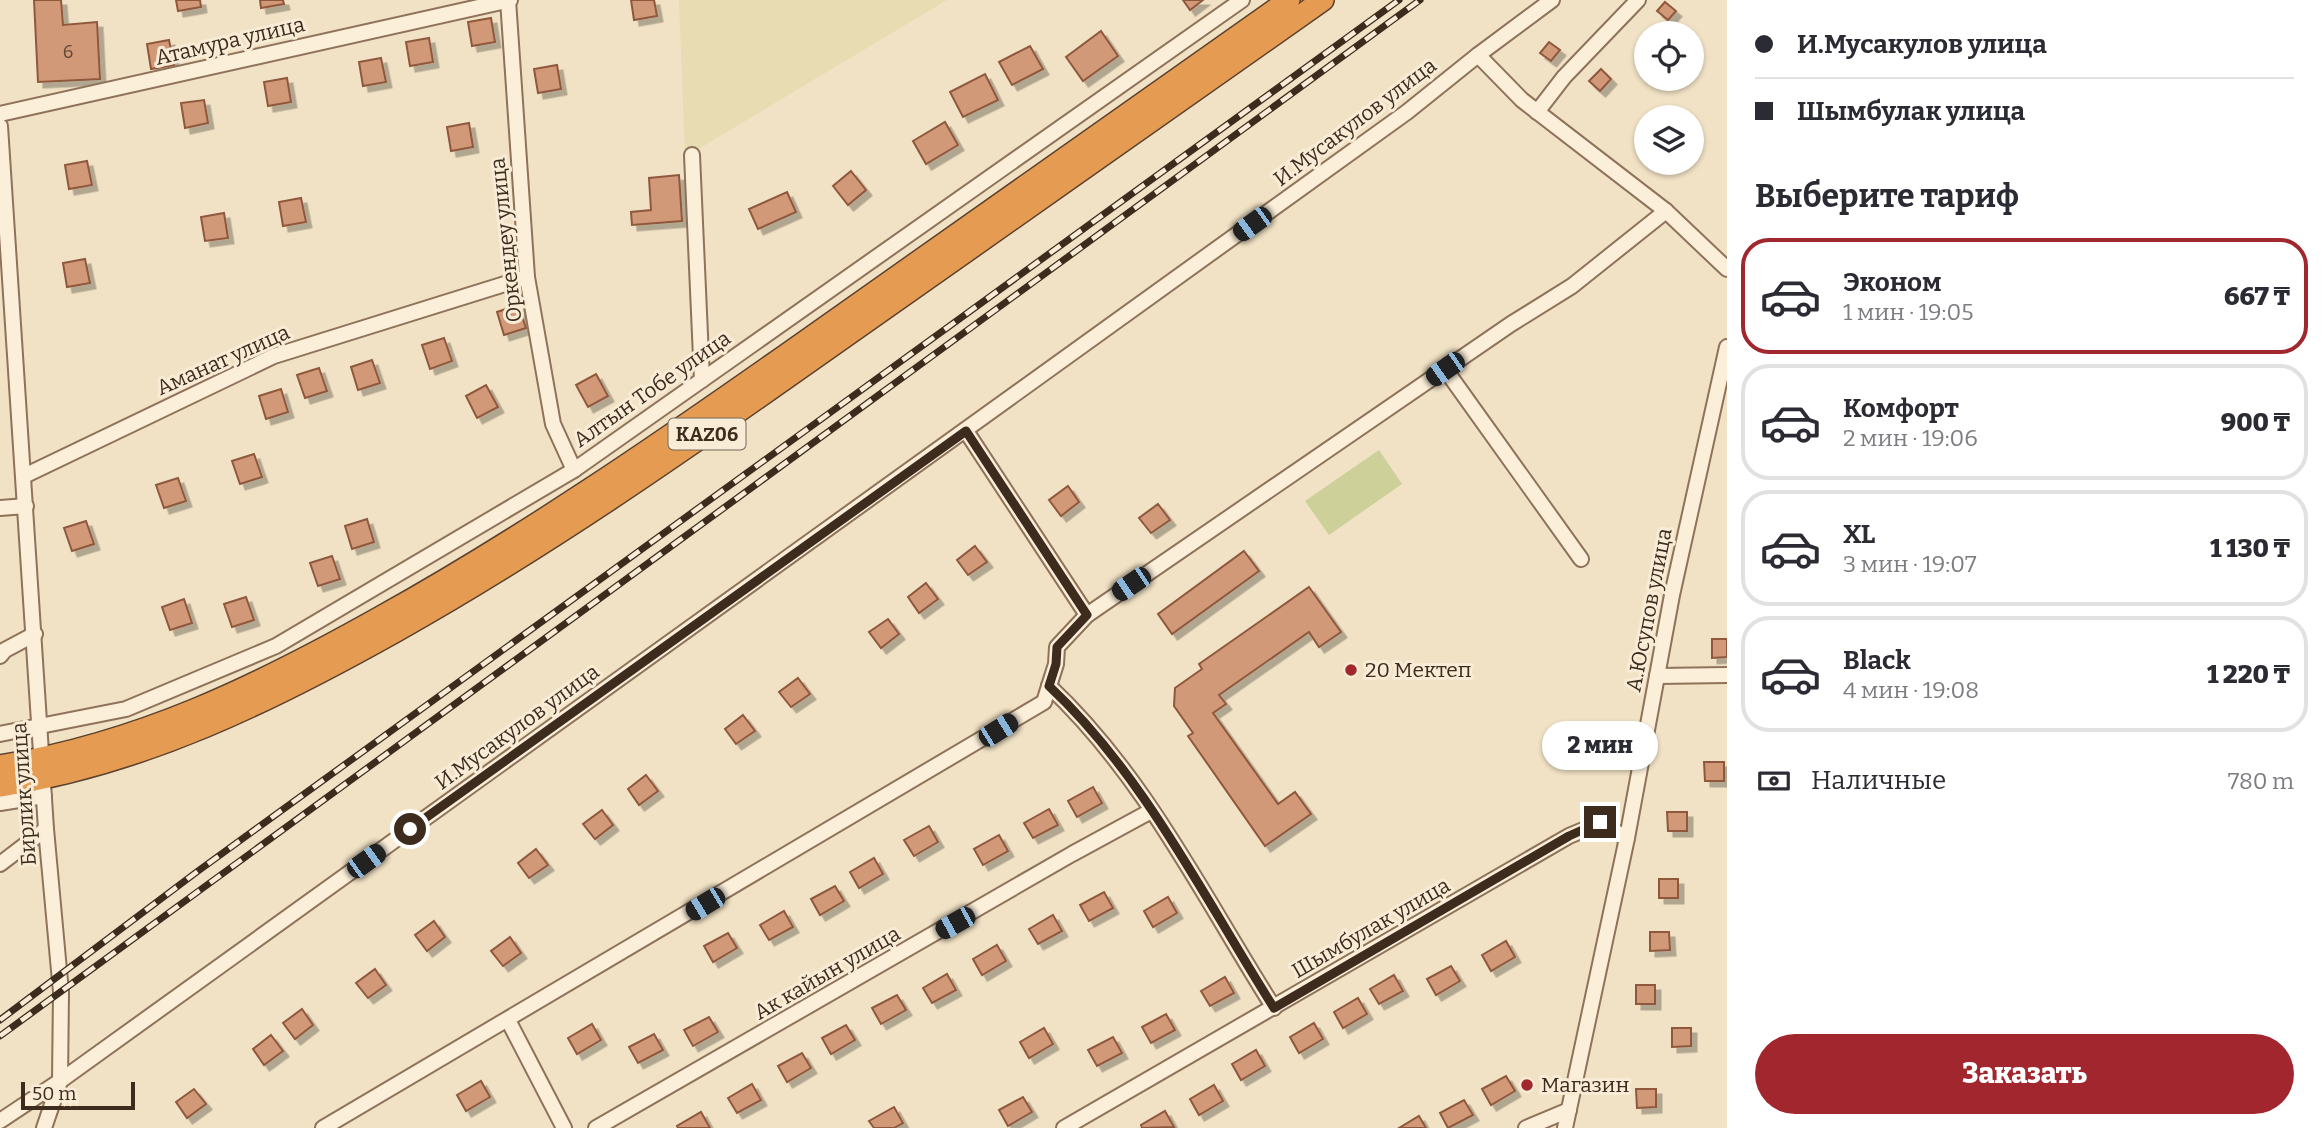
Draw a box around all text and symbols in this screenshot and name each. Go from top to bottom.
street label: Атамура улица [153,11,308,71]
map controls [1634,21,1704,175]
button: locate [1634,21,1704,91]
text: И.Мусакулов улица [1797,29,2047,60]
house number: 6 [63,41,73,63]
street label: И.Мусакулов улица [1268,52,1442,192]
text: Шымбулак улица [1797,96,2025,127]
button: layers [1634,105,1704,175]
street label: Оркендеу улица [484,156,528,324]
text: Выберите тариф [1755,177,2019,215]
car [1229,203,1276,245]
icon: car [1759,265,1822,328]
text: Эконом [1843,267,1942,298]
text: 667 ₸ [2224,281,2290,312]
text: 1 мин · 19:05 [1843,298,1973,326]
street label: Аманат улица [152,319,294,401]
street label: Алтын Тобе улица [568,325,736,453]
car [1422,348,1469,390]
icon: car [1759,391,1822,454]
text: Комфорт [1843,393,1959,424]
text: 900 ₸ [2221,407,2290,438]
road number: KАZ06 [668,418,746,449]
text: 2 мин · 19:06 [1843,424,1978,452]
icon: car [1759,517,1822,580]
text: XL [1843,519,1875,550]
street label: А.Юсупов улица [1620,526,1678,694]
text: 1 130 ₸ [2210,533,2290,564]
text: 3 мин · 19:07 [1843,550,1976,578]
car [1108,564,1155,604]
icon: car [1759,643,1822,706]
text: Black [1843,645,1911,676]
place label: 20 Мектеп [1365,657,1472,683]
street label: И.Мусакулов улица [430,658,605,795]
text: 1 220 ₸ [2207,659,2290,690]
marker: 20 Мектеп [1343,662,1359,678]
text: 4 мин · 19:08 [1843,676,1979,704]
car [975,710,1022,750]
callout: 2 мин [1542,720,1658,770]
street label: Бирлик улица [6,721,42,867]
text: 2 мин [1567,731,1633,759]
icon: cash [1755,762,1793,800]
text: Наличные [1811,765,1946,796]
text: 780 m [2228,767,2294,795]
route end [1584,806,1616,838]
route start [394,813,426,845]
car [343,840,390,882]
street label: Шымбулак улица [1287,872,1455,984]
car [682,884,729,924]
car [932,904,979,942]
street label: Ак кайын улица [749,920,905,1025]
button: Заказать [1755,1034,2294,1114]
place label: Магазин [1541,1072,1629,1098]
marker: Магазин [1519,1077,1535,1093]
scale bar [21,1079,135,1111]
text: 50 m [32,1082,76,1105]

